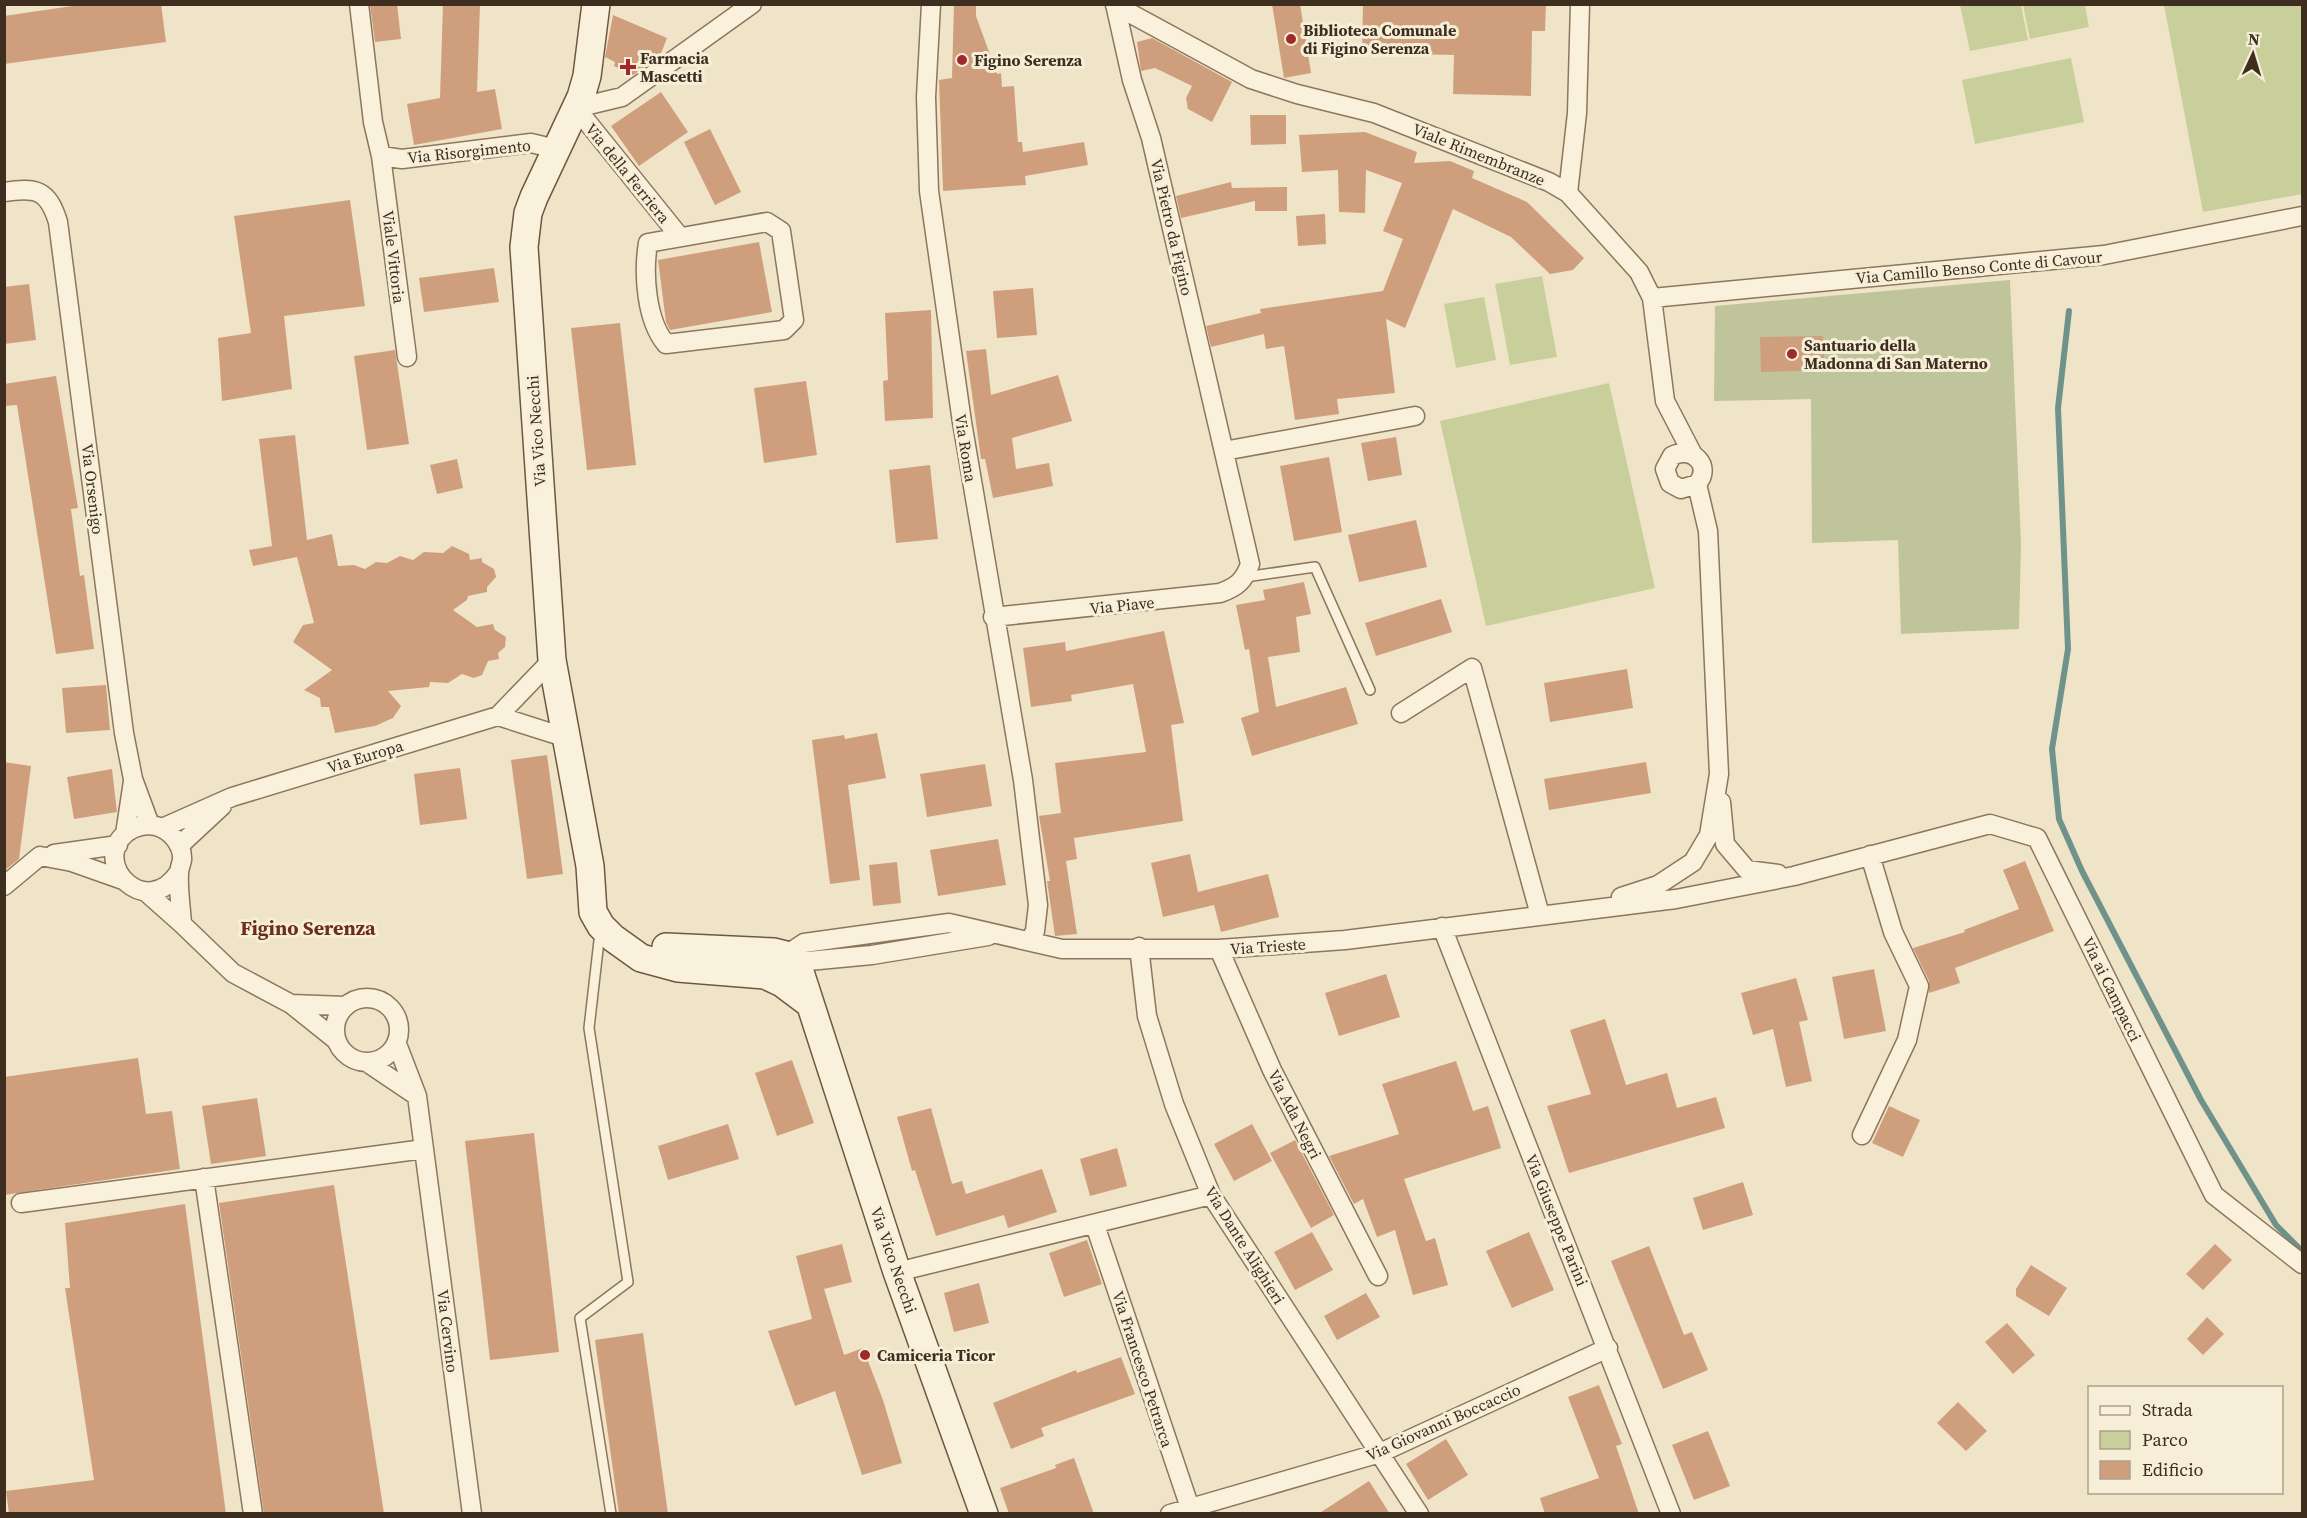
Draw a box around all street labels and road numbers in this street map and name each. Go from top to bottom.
street label: Viale Rimembranze [1409,117,1549,191]
street label: Via della Ferriera [581,118,676,228]
street label: Via Risorgimento [406,134,532,168]
street label: Via Pietro da Figino [1146,156,1199,298]
street label: Viale Vittoria [377,209,411,306]
street label: Via Camillo Benso Conte di Cavour [1855,245,2103,289]
street label: Via Vico Necchi [521,374,551,487]
street label: Via Roma [950,412,982,484]
street label: Via Orsenigo [77,442,110,536]
street label: Via Piave [1089,591,1155,619]
street label: Via Europa [324,734,407,778]
street label: Via Trieste [1229,932,1307,960]
street label: Via ai Campacci [2077,933,2147,1045]
street label: Via Ada Negri [1263,1066,1327,1163]
street label: Via Giuseppe Parini [1520,1151,1594,1290]
street label: Via Dante Alighieri [1200,1182,1290,1308]
street label: Via Vico Necchi [865,1204,923,1316]
street label: Via Cervino [432,1288,464,1374]
street label: Via Francesco Petrarca [1107,1288,1179,1451]
street label: Via Giovanni Boccaccio [1362,1378,1524,1466]

